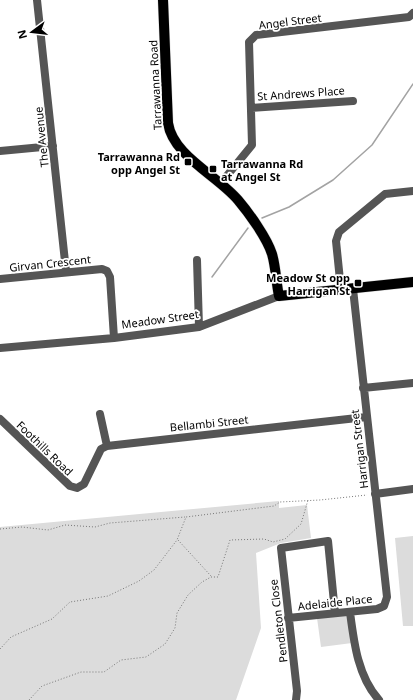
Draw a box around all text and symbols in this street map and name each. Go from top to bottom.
street label: Angel Street [258,10,322,32]
north arrow [12,12,52,52]
text: N [13,28,30,41]
street label: Tarrawanna Road [145,40,165,130]
street label: St Andrews Place [257,82,345,104]
street label: The Avenue [30,106,52,168]
place label: Tarrawanna Rd opp Angel St [98,149,180,177]
place label: Tarrawanna Rd at Angel St [221,156,303,184]
marker: Tarrawanna Rd opp Angel St [183,157,193,167]
marker: Tarrawanna Rd at Angel St [208,164,218,174]
street label: Girvan Crescent [9,251,91,275]
place label: Meadow St opp Harrigan St [266,270,350,298]
marker: Meadow St opp Harrigan St [353,278,363,288]
street label: Meadow Street [120,306,200,332]
street label: Harrigan Street [347,409,371,489]
street label: Bellambi Street [169,411,249,435]
street label: Foothills Road [14,417,76,479]
street label: Pendleton Close [265,579,291,663]
street label: Adelaide Place [297,591,373,613]

